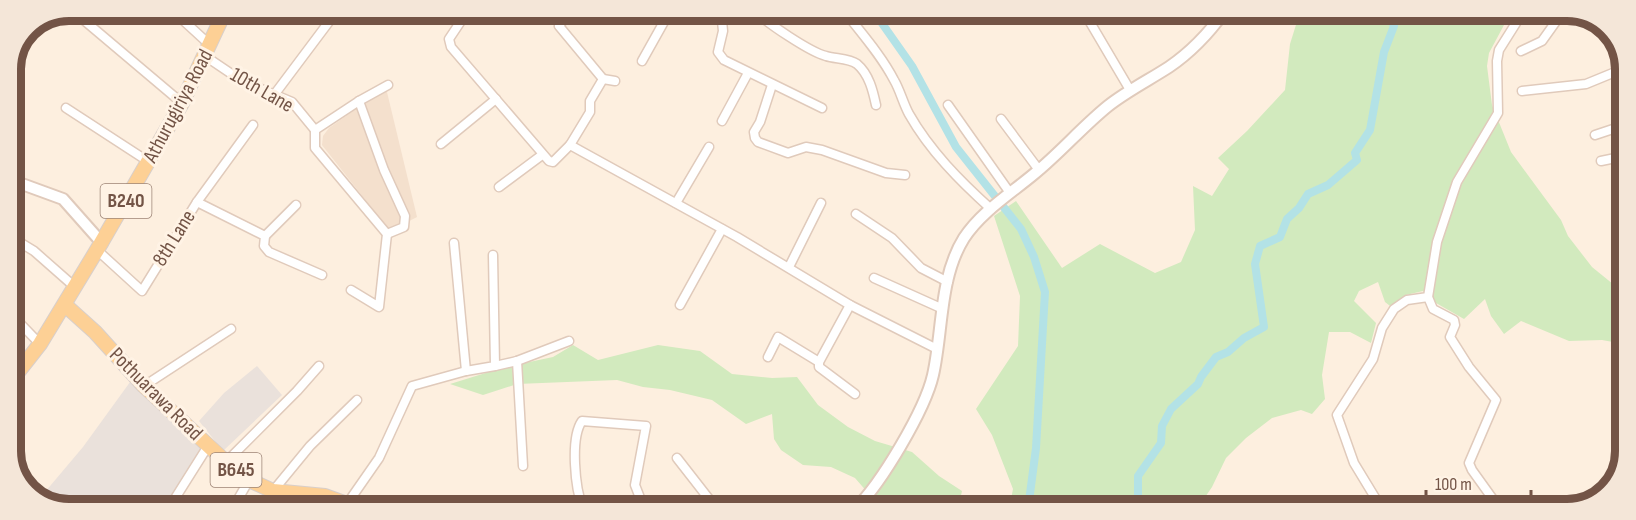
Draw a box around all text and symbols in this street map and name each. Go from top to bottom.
street label: Athurugiriya Road [137,45,218,168]
street label: 10th Lane [226,62,298,118]
road number: B240 [100,184,152,218]
street label: 8th Lane [147,205,201,271]
street label: Pothuarawa Road [104,342,208,446]
road number: B645 [210,453,262,487]
scale bar [1426,463,1531,501]
text: 100 m [1435,474,1472,495]

